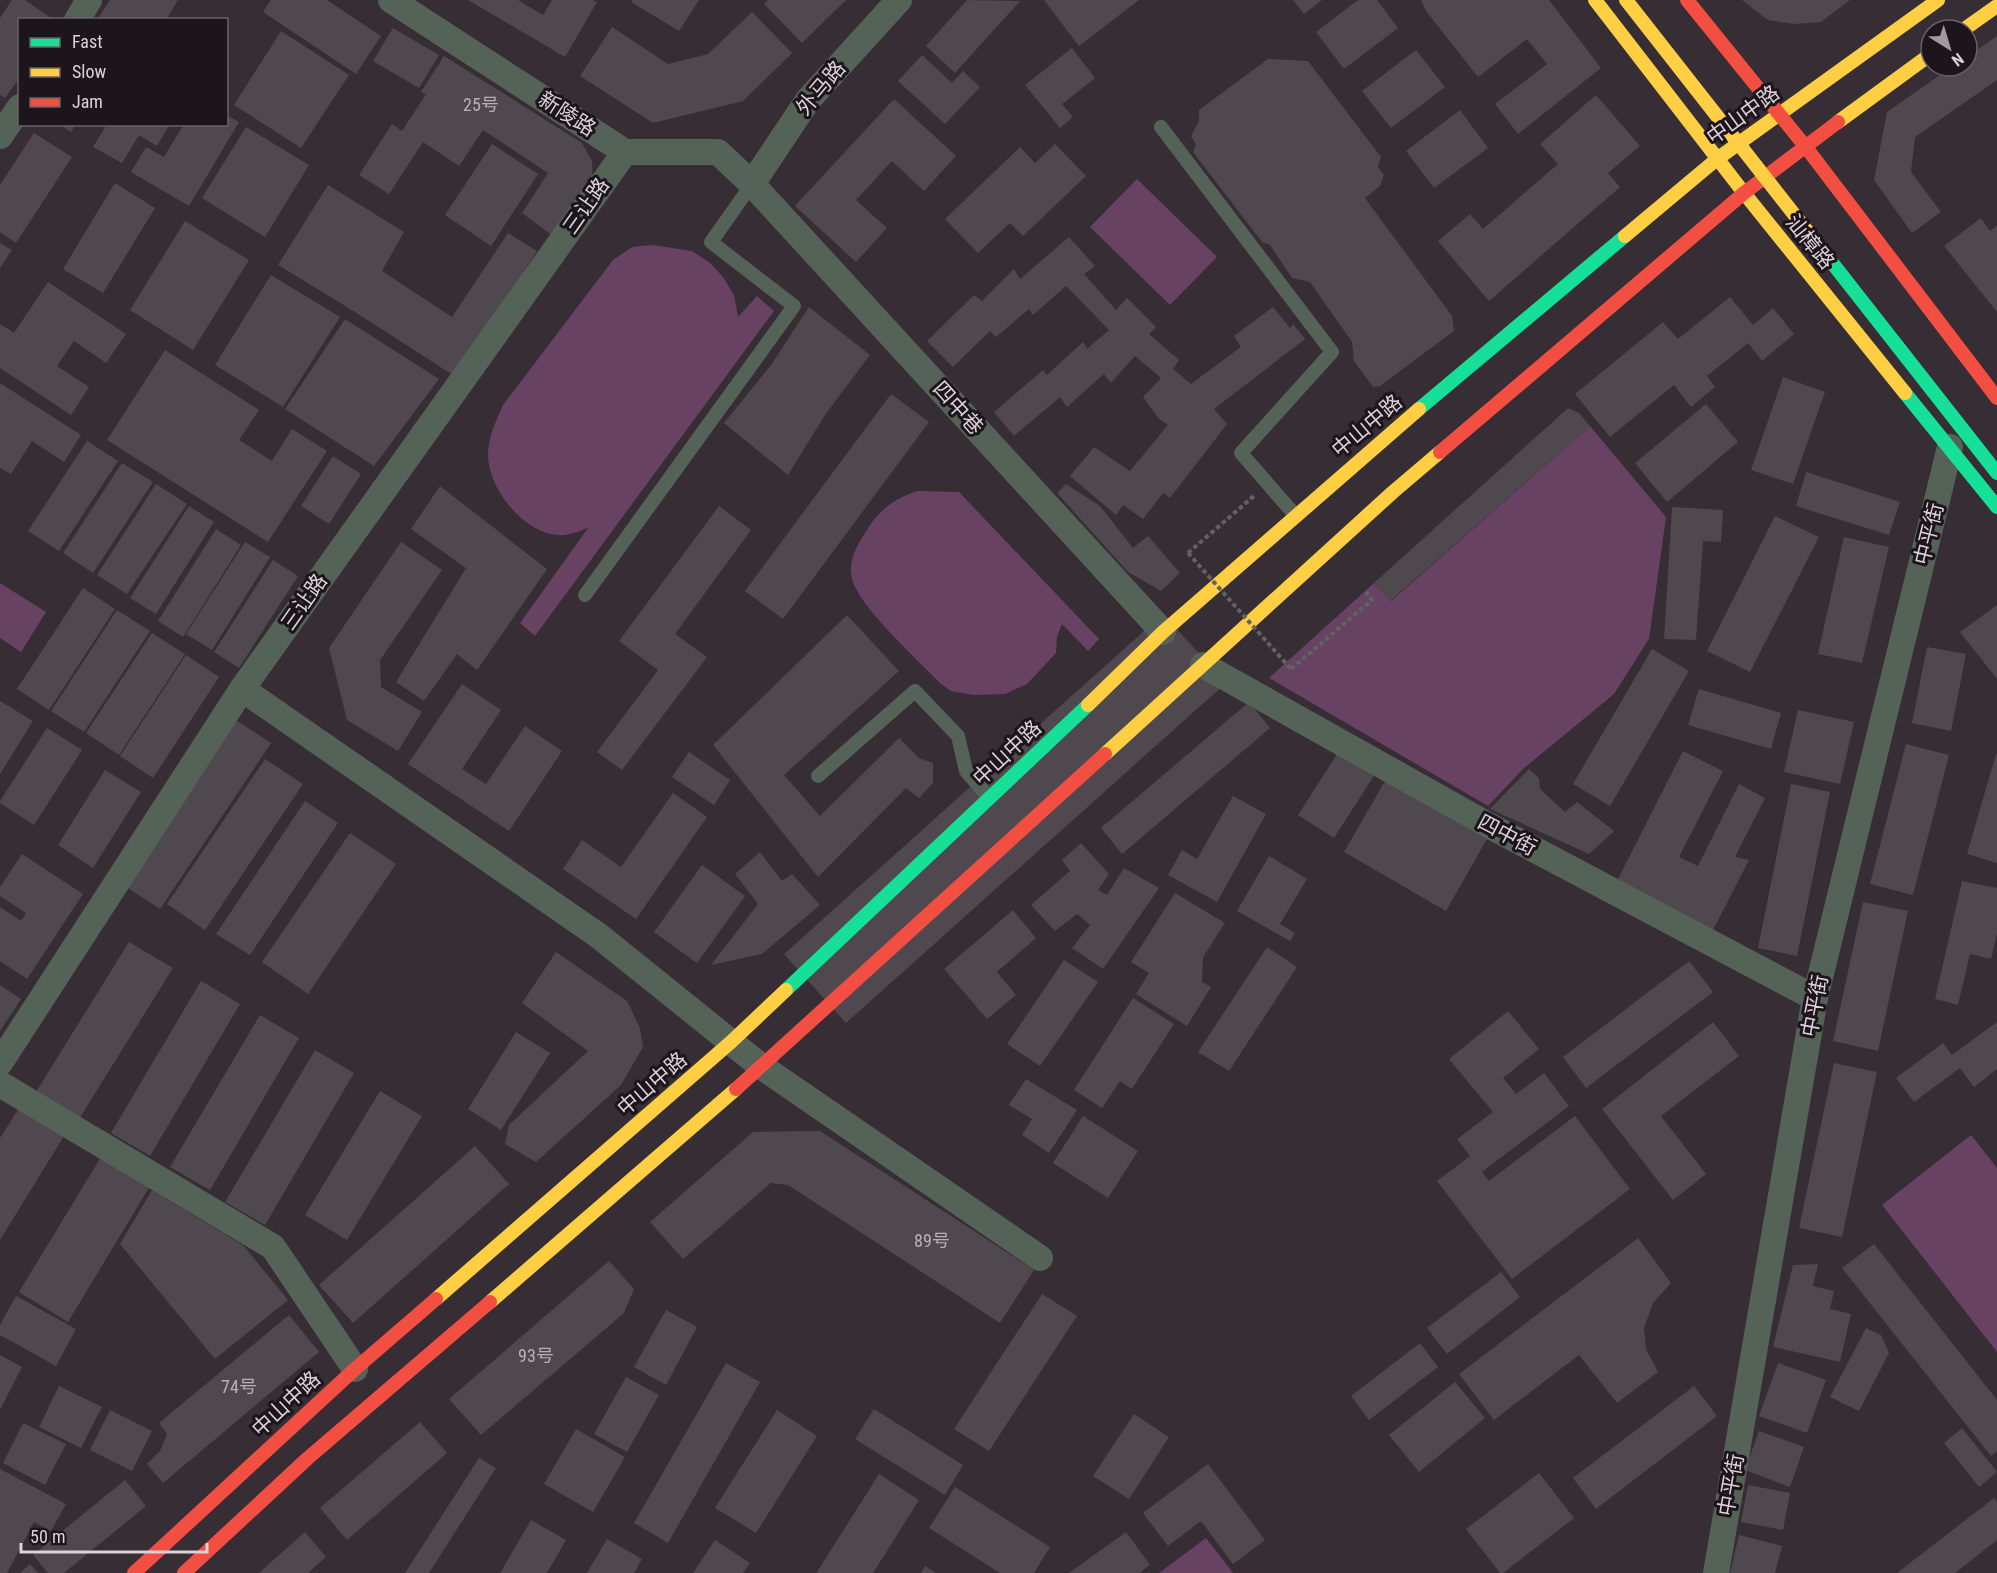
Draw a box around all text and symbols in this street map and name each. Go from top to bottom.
legend [18,18,228,126]
north arrow [1919,18,1979,78]
text: Fast [72,31,103,52]
text: N [1948,49,1967,70]
street label: 外马路 [792,56,850,120]
text: Slow [72,61,107,82]
street label: 中山中路 [1702,81,1784,149]
street label: 新陵路 [534,87,600,141]
text: Jam [72,91,103,112]
house number: 25号 [463,94,499,115]
street label: 三让路 [558,173,614,239]
street label: 汕樟路 [1781,210,1839,274]
street label: 四中巷 [928,377,988,439]
street label: 中山中路 [1327,390,1407,462]
street label: 中平街 [1910,501,1948,567]
street label: 三让路 [276,569,332,635]
street label: 中山中路 [968,716,1046,790]
street label: 四中街 [1474,810,1540,860]
street label: 中平街 [1797,973,1833,1039]
street label: 中山中路 [612,1047,692,1121]
house number: 89号 [914,1230,950,1251]
house number: 93号 [518,1345,554,1366]
street label: 中山中路 [247,1367,325,1441]
house number: 74号 [221,1376,257,1397]
street label: 中平街 [1714,1452,1748,1518]
scale bar [21,1516,207,1554]
text: 50 m [30,1526,65,1547]

